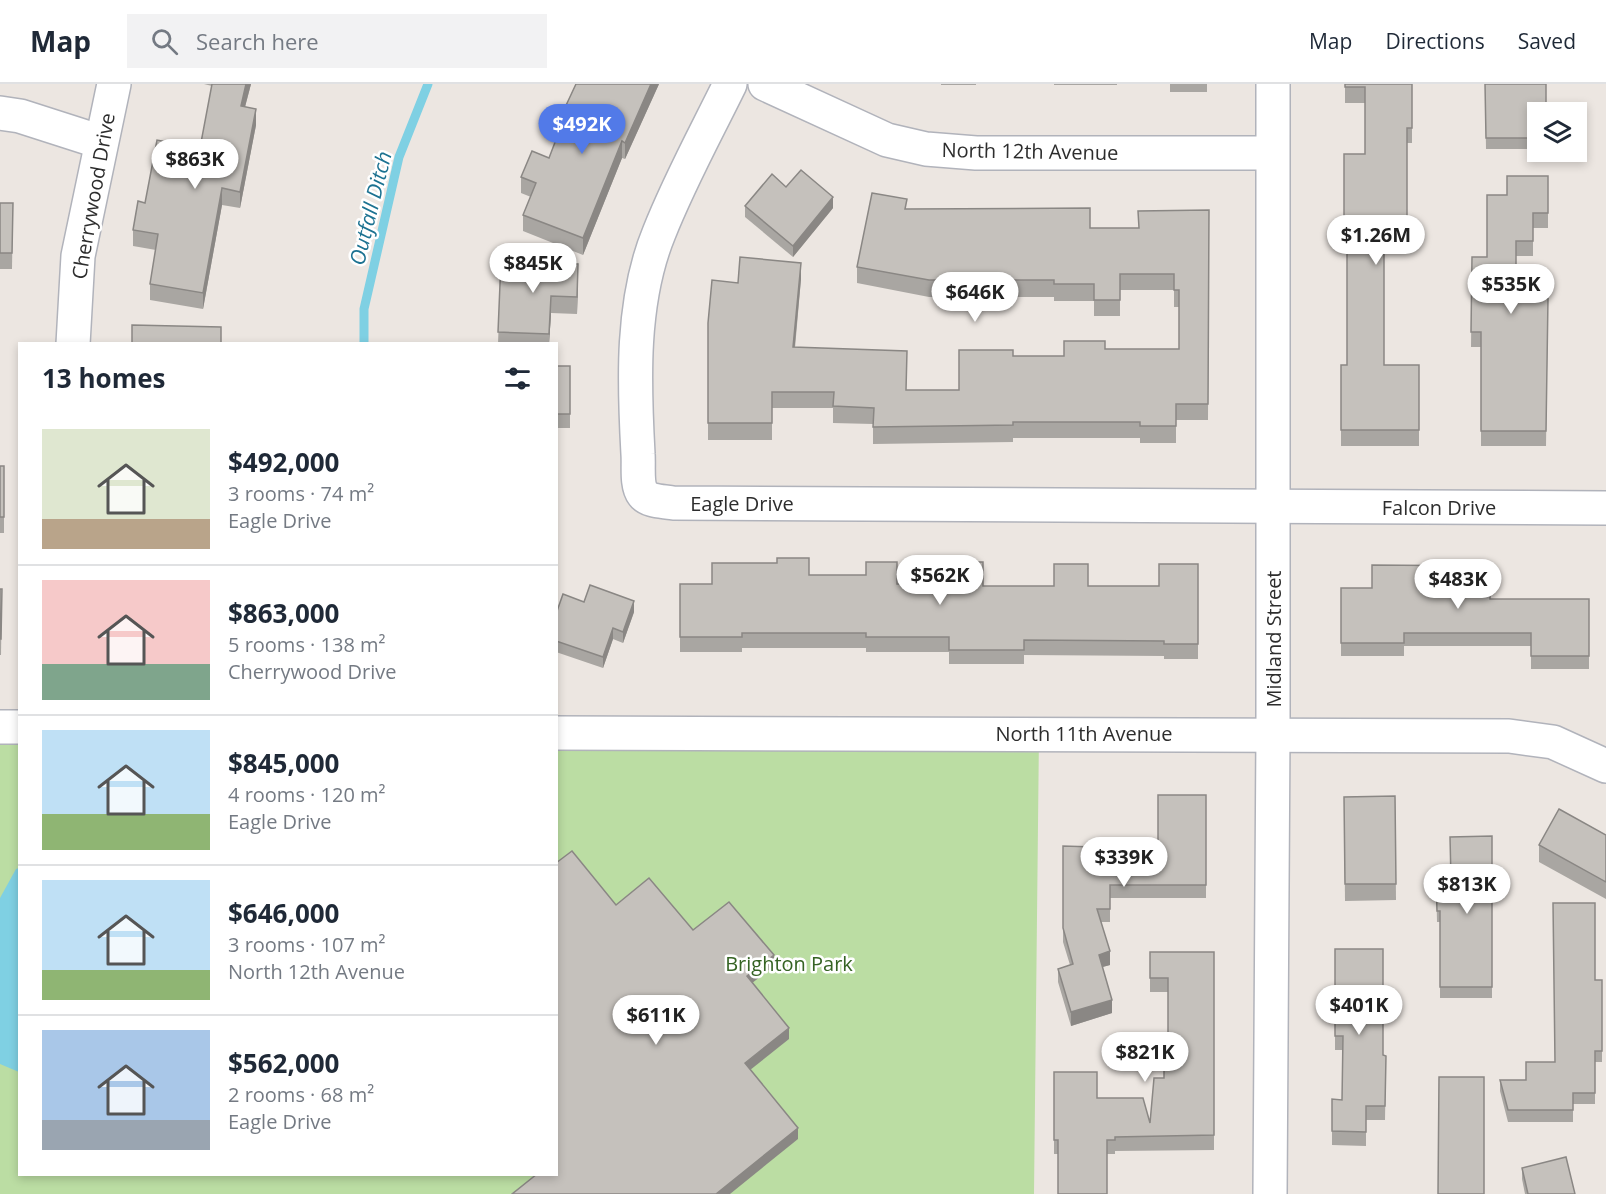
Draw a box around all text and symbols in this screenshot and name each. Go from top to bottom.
search box [127,14,547,68]
text: Map [30,22,91,60]
icon: search [148,25,181,58]
text: Search here [196,26,319,56]
text: Map [1309,27,1352,55]
text: Directions [1385,27,1485,55]
text: Saved [1518,27,1576,55]
map controls [1527,102,1587,162]
button: layers [1527,102,1587,162]
pin: $492K [540,104,624,155]
text: $492K [552,110,612,137]
street label: Cherrywood Drive [65,111,121,281]
street label: North 12th Avenue [941,136,1119,166]
pin: $863K [153,139,237,190]
text: $863K [165,145,225,172]
water label: Outfall Ditch [342,148,398,268]
pin: $1.26M [1327,215,1425,266]
text: $1.26M [1341,221,1411,248]
pin: $845K [491,243,575,294]
text: $845K [503,249,563,276]
pin: $535K [1469,264,1553,315]
text: $535K [1481,270,1541,297]
pin: $646K [933,272,1017,323]
text: $646K [945,278,1005,305]
text: 13 homes [42,360,166,396]
icon: filters [501,362,534,395]
text: $492,000 [228,444,339,480]
icon: home [90,453,162,525]
text: 3 rooms · 74 m² [228,480,374,507]
street label: Eagle Drive [690,490,794,517]
street label: Falcon Drive [1382,494,1496,521]
text: Eagle Drive [228,507,332,534]
pin: $562K [898,555,982,606]
pin: $483K [1416,559,1500,610]
text: $562K [910,561,970,588]
text: $483K [1428,565,1488,592]
street label: Midland Street [1260,571,1287,708]
text: $863,000 [228,595,339,631]
icon: home [90,604,162,676]
text: 5 rooms · 138 m² [228,631,386,658]
text: Cherrywood Drive [228,658,396,685]
street label: North 11th Avenue [996,720,1172,747]
text: $845,000 [228,745,339,781]
icon: home [90,754,162,826]
text: 4 rooms · 120 m² [228,781,386,808]
text: Eagle Drive [228,808,332,835]
pin: $339K [1082,837,1166,888]
text: $339K [1094,843,1154,870]
pin: $813K [1425,864,1509,915]
text: $813K [1437,870,1497,897]
text: $646,000 [228,895,339,931]
icon: home [90,904,162,976]
text: 3 rooms · 107 m² [228,931,386,958]
park label: Brighton Park [725,950,853,977]
text: North 12th Avenue [228,958,405,985]
pin: $401K [1317,985,1401,1036]
text: $401K [1329,991,1389,1018]
pin: $611K [614,995,698,1046]
text: $611K [626,1001,686,1028]
pin: $821K [1103,1032,1187,1083]
text: $821K [1115,1038,1175,1065]
text: $562,000 [228,1045,339,1081]
icon: home [90,1054,162,1126]
text: 2 rooms · 68 m² [228,1081,374,1108]
text: Eagle Drive [228,1108,332,1135]

